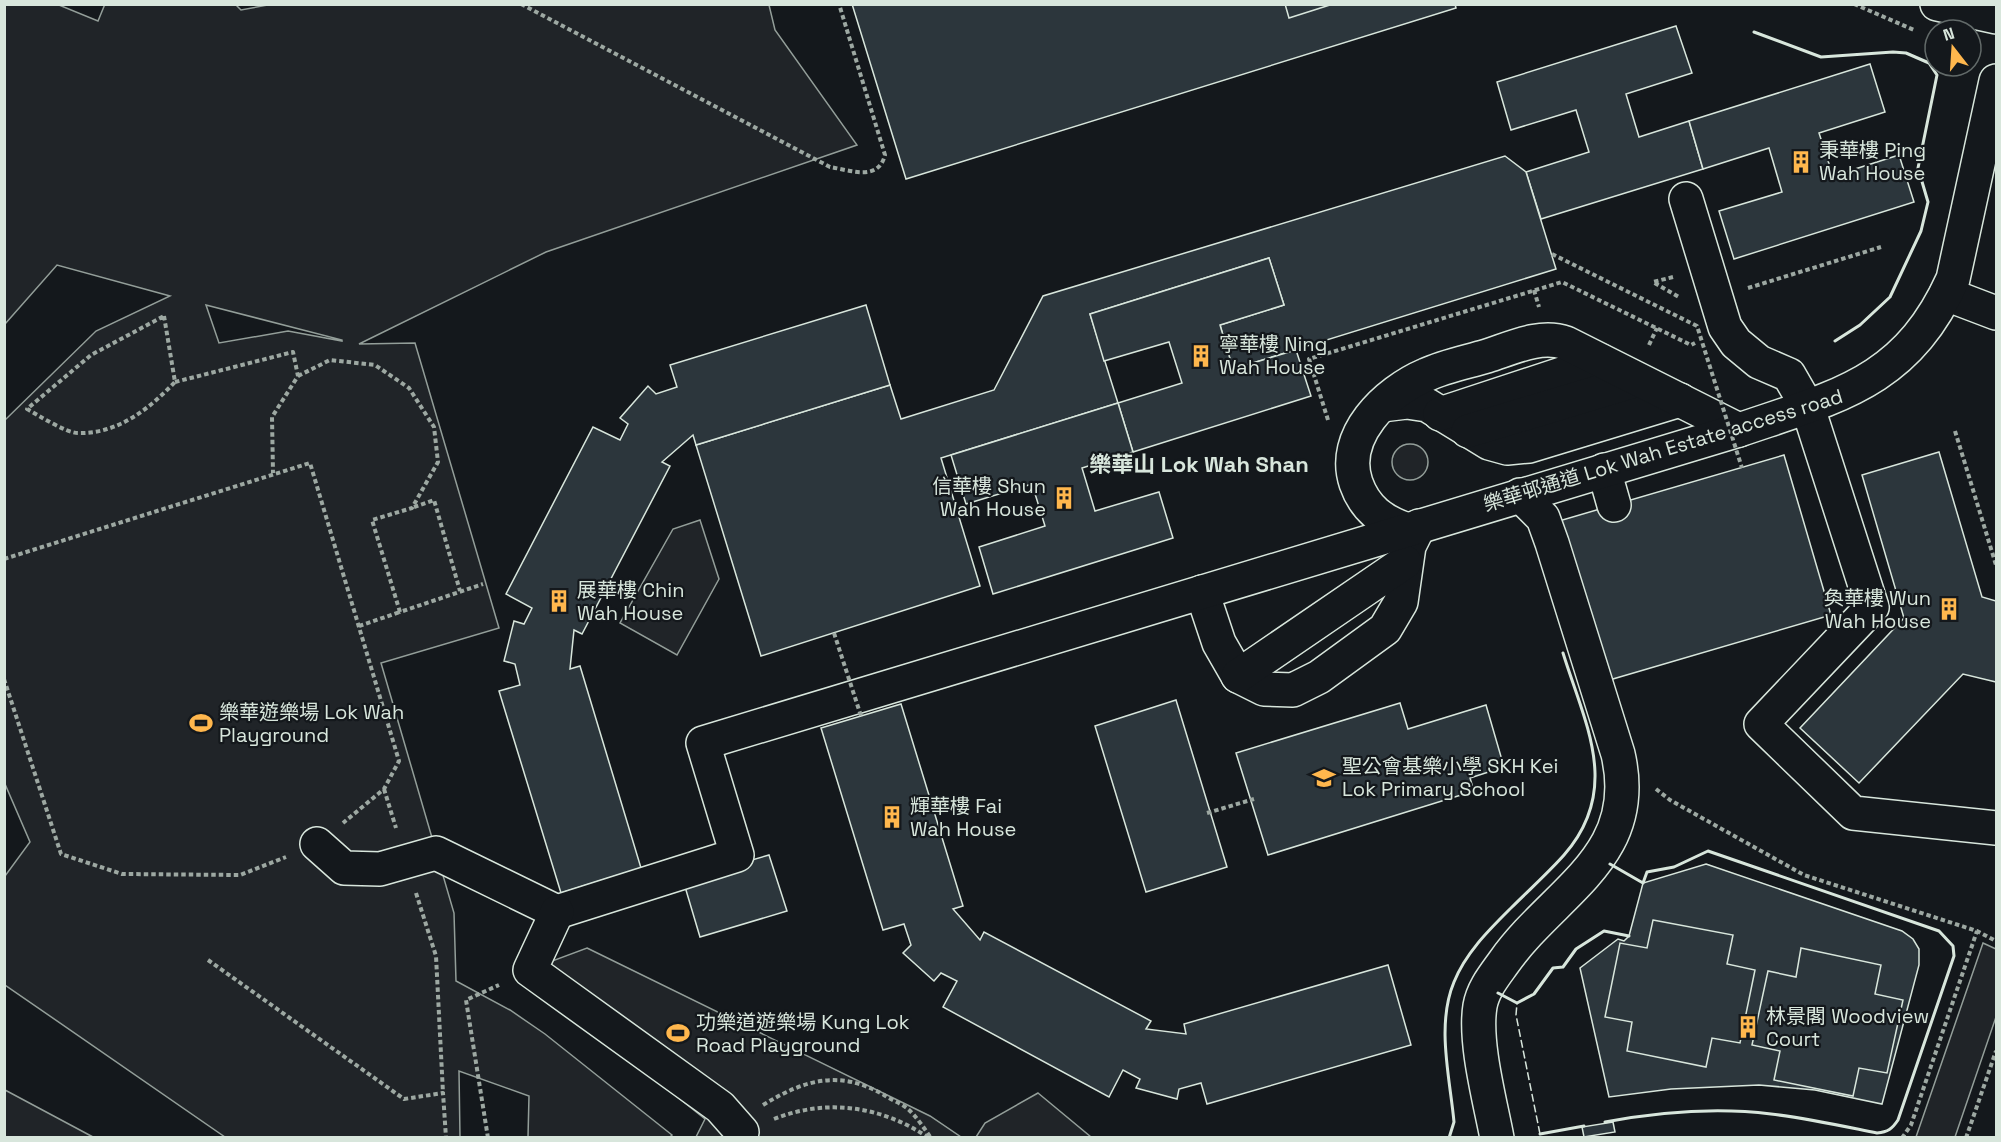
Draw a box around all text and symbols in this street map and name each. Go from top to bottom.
north arrow [1923,18,1983,78]
text: N [1941,23,1957,46]
place label: 秉華樓 Ping Wah House [1819,137,1926,186]
building icon: 秉華樓 Ping Wah House [1788,149,1814,175]
place label: 寧華樓 Ning Wah House [1219,331,1327,380]
building icon: 寧華樓 Ning Wah House [1188,343,1214,369]
street label: 樂華邨通道 Lok Wah Estate access road [1480,383,1846,517]
district label: 樂華山 Lok Wah Shan [1089,450,1309,478]
place label: 信華樓 Shun Wah House [932,473,1046,522]
building icon: 信華樓 Shun Wah House [1051,485,1077,511]
place label: 展華樓 Chin Wah House [577,577,684,626]
place label: 奐華樓 Wun Wah House [1824,585,1931,634]
building icon: 展華樓 Chin Wah House [546,588,572,614]
building icon: 奐華樓 Wun Wah House [1936,596,1962,622]
place label: 樂華遊樂場 Lok Wah Playground [219,699,404,748]
sports icon: 樂華遊樂場 Lok Wah Playground [188,710,214,736]
place label: 聖公會基樂小學 SKH Kei Lok Primary School [1342,753,1558,802]
school or university icon: 聖公會基樂小學 SKH Kei Lok Primary School [1311,765,1337,791]
place label: 輝華樓 Fai Wah House [910,793,1016,842]
building icon: 輝華樓 Fai Wah House [879,804,905,830]
place label: 林景閣 Woodview Court [1766,1003,1929,1052]
place label: 功樂道遊樂場 Kung Lok Road Playground [696,1009,910,1058]
building icon: 林景閣 Woodview Court [1735,1014,1761,1040]
sports icon: 功樂道遊樂場 Kung Lok Road Playground [665,1020,691,1046]

